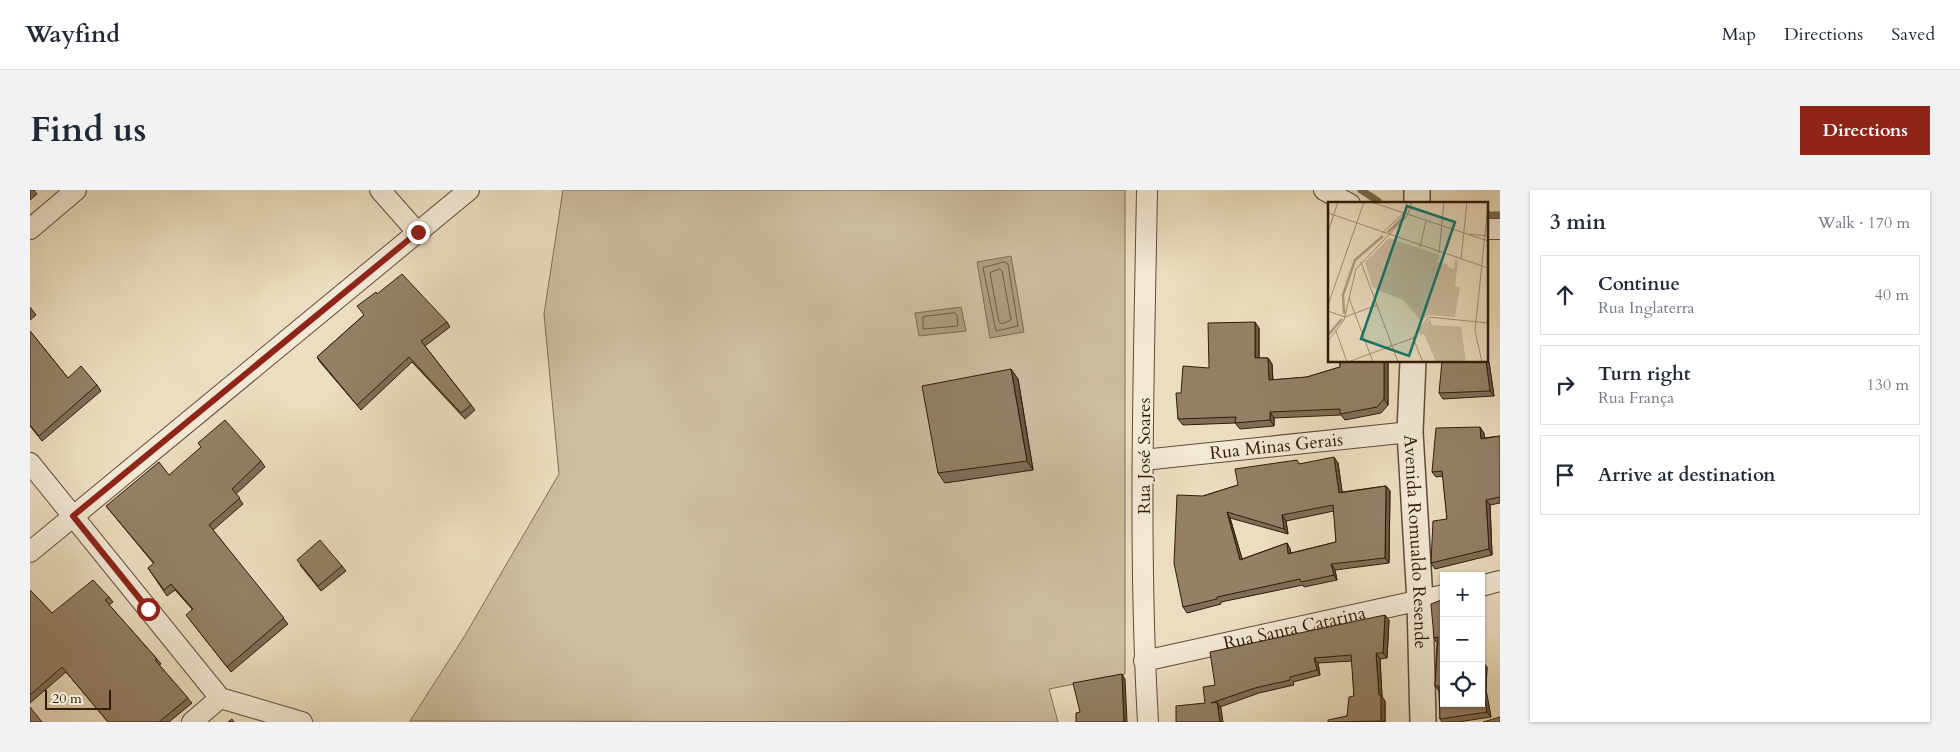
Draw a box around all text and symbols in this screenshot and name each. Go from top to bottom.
text: Wayfind [25,18,120,51]
text: Map [1722,22,1756,47]
text: Directions [1784,22,1863,47]
text: Saved [1891,22,1935,47]
text: Find us [30,106,146,154]
button: Directions [1800,106,1930,155]
inset map [1328,202,1488,362]
text: 3 min [1550,208,1606,237]
text: Walk · 170 m [1818,212,1910,234]
route end [407,221,430,244]
text: Continue [1598,271,1680,297]
icon: ahead [1551,281,1579,309]
text: 40 m [1875,284,1909,306]
text: Rua Inglaterra [1598,297,1695,319]
text: Turn right [1598,361,1690,387]
icon: right [1551,371,1579,399]
text: 130 m [1867,374,1909,396]
text: Rua França [1598,387,1674,409]
street label: Rua José Soares [1132,397,1157,515]
street label: Rua Minas Gerais [1208,427,1344,465]
street label: Avenida Romualdo Resende [1398,434,1434,649]
icon: arrive [1551,461,1579,489]
text: Arrive at destination [1598,462,1775,488]
map controls [1440,572,1485,707]
button: + [1440,572,1485,617]
route start [137,598,160,621]
street label: Rua Santa Catarina [1221,600,1368,656]
button: − [1440,617,1485,662]
button: locate [1440,662,1485,707]
scale bar [45,687,111,710]
text: 20 m [52,689,82,708]

